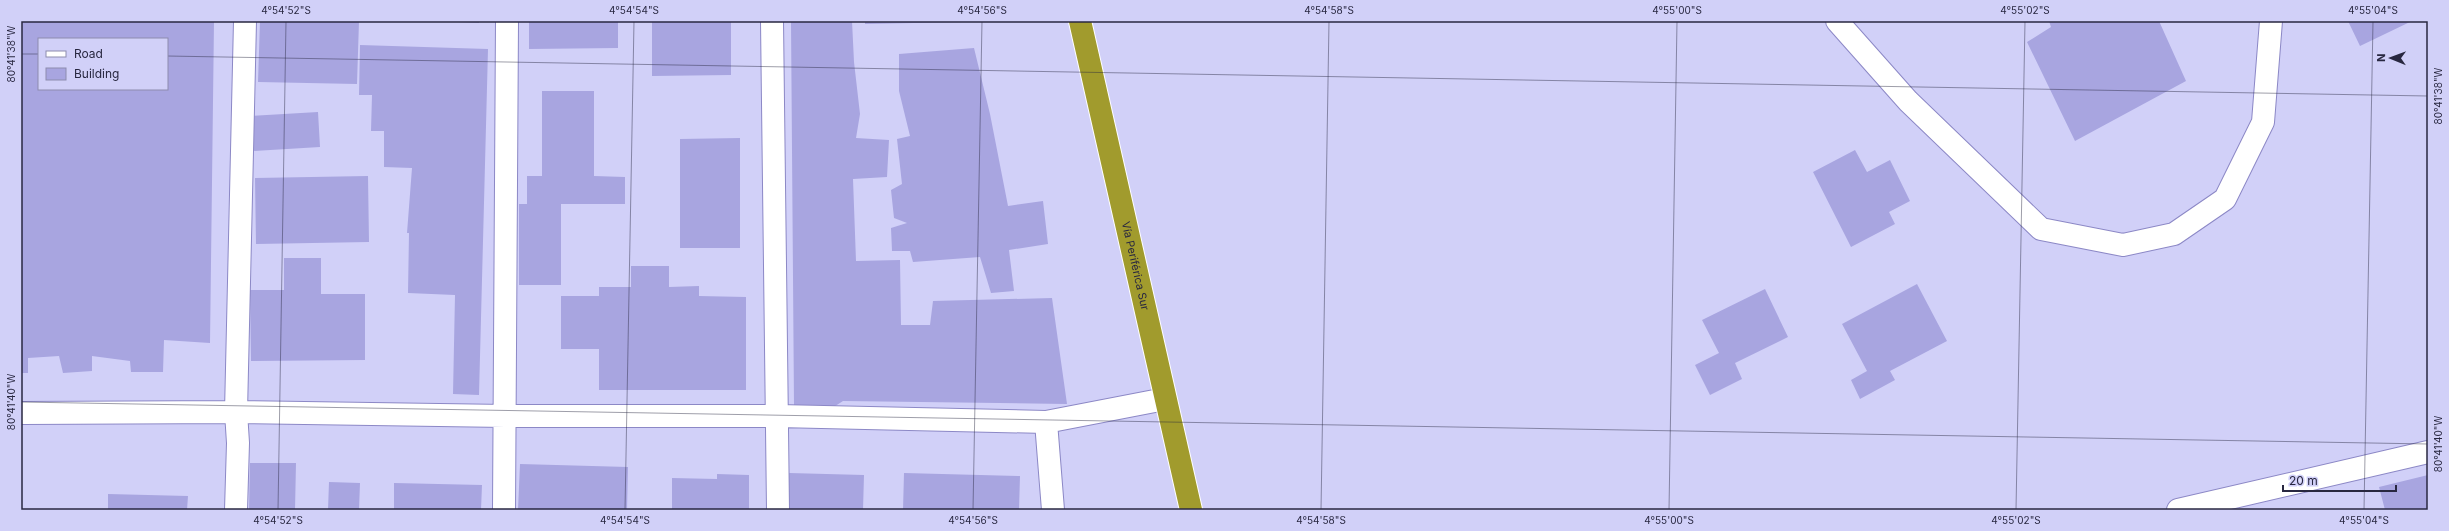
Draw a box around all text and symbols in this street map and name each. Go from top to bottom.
text: 4°54'52"S [261,4,311,16]
text: 4°54'54"S [609,4,659,16]
text: 4°54'56"S [957,4,1007,16]
text: 4°54'58"S [1304,4,1354,16]
text: 4°55'00"S [1652,4,1702,16]
text: 4°55'02"S [2000,4,2050,16]
text: 4°55'04"S [2348,4,2398,16]
text: 80°41'38"W [5,25,17,82]
legend [38,38,168,90]
north arrow [2371,38,2411,78]
text: Road [74,46,103,61]
text: N [2374,54,2388,62]
text: Building [74,66,119,81]
text: 80°41'38"W [2432,67,2444,124]
street label: Vía Periférica Sur [1119,220,1152,311]
text: 80°41'40"W [5,374,17,430]
text: 80°41'40"W [2432,416,2444,472]
scale bar [2283,467,2396,493]
text: 20 m [2289,473,2318,488]
text: 4°54'52"S [253,514,303,526]
text: 4°54'54"S [600,514,650,526]
text: 4°54'56"S [948,514,998,526]
text: 4°54'58"S [1296,514,1346,526]
text: 4°55'00"S [1644,514,1694,526]
text: 4°55'02"S [1991,514,2041,526]
text: 4°55'04"S [2339,514,2389,526]

